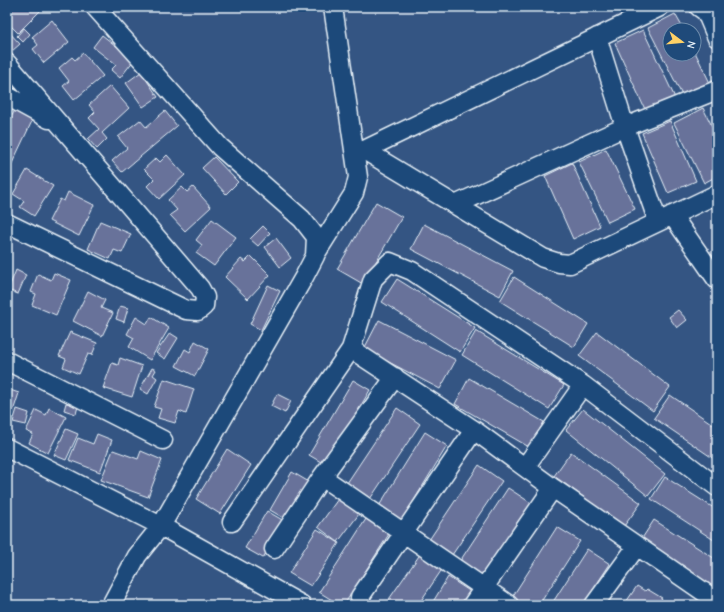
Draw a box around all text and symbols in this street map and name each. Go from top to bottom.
north arrow [662,22,702,62]
text: N [684,39,698,50]

